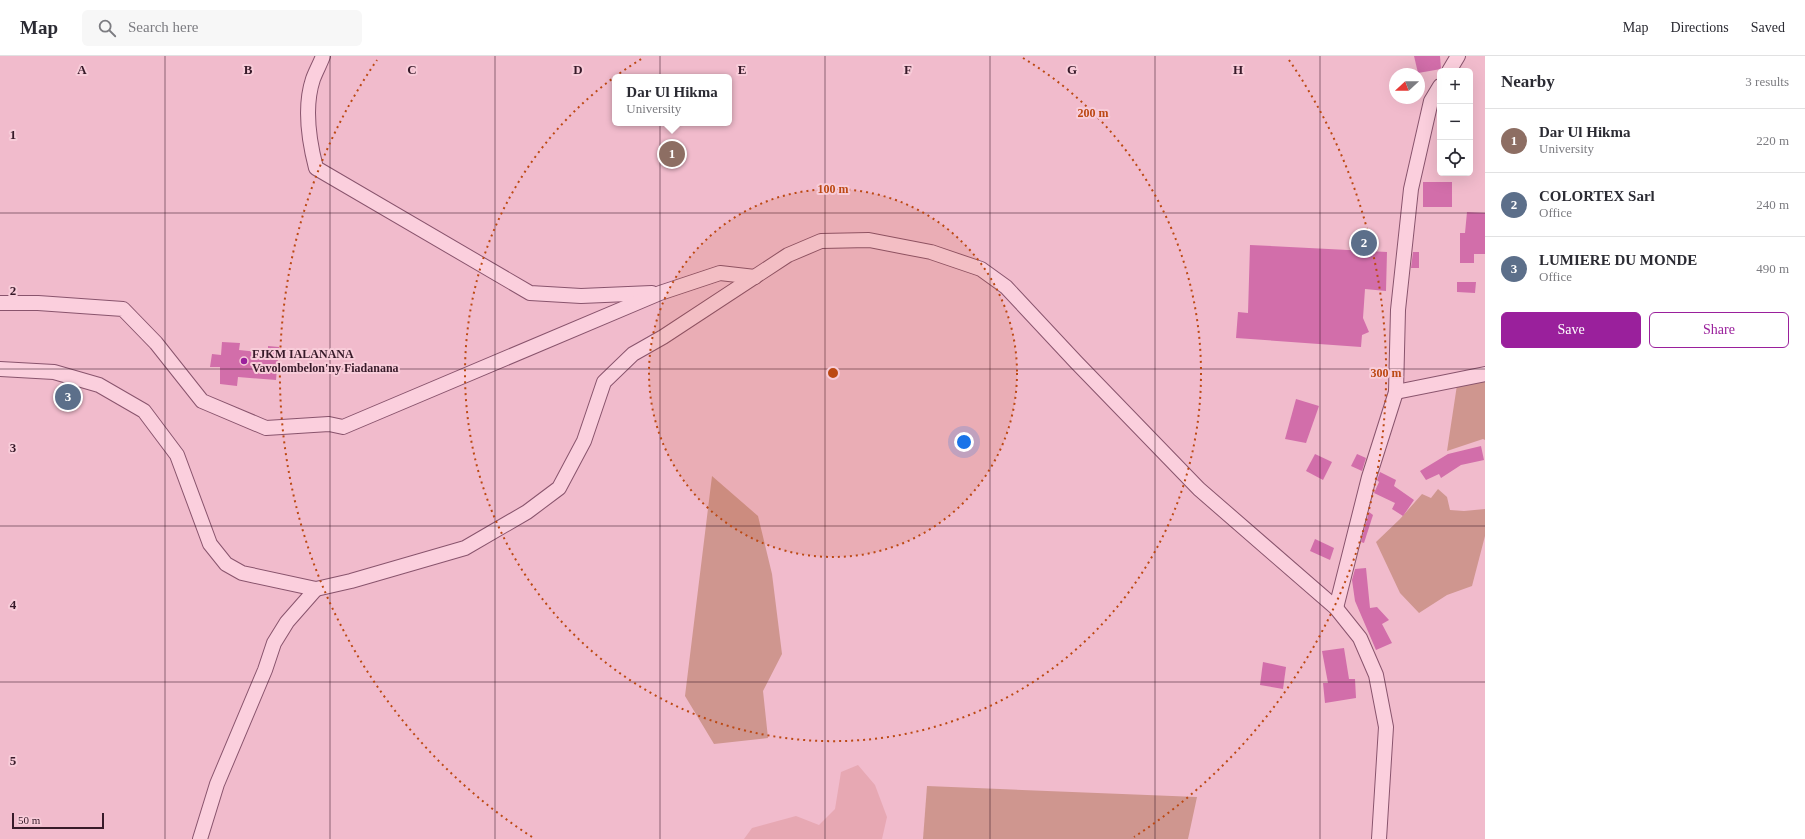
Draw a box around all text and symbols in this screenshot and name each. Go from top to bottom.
search box [82,10,362,46]
text: Map [20,17,58,38]
icon: search [96,17,118,39]
text: Search here [128,19,198,35]
text: Map [1623,20,1648,35]
text: Directions [1670,20,1729,35]
text: Saved [1751,20,1785,35]
text: A [77,62,87,77]
text: B [244,62,253,77]
text: C [407,62,417,77]
text: D [573,62,583,77]
text: E [738,62,746,77]
text: F [904,62,912,77]
text: G [1067,62,1077,77]
text: H [1233,62,1243,77]
north arrow [1389,68,1425,104]
map controls [1437,68,1473,176]
button: + [1437,68,1473,104]
text: Nearby [1501,72,1555,91]
popup [612,74,732,126]
text: 3 results [1745,74,1789,89]
text: Dar Ul Hikma [626,84,718,100]
text: University [626,101,681,116]
button: − [1437,104,1473,140]
text: 200 m [1078,106,1109,120]
text: Dar Ul Hikma [1539,124,1630,140]
text: 1 [10,127,16,142]
text: 1 [1511,133,1517,148]
text: 220 m [1756,133,1789,148]
pin: 1 [659,139,685,169]
button: locate [1437,140,1473,176]
text: University [1539,141,1594,156]
text: 100 m [818,182,849,196]
text: COLORTEX Sarl [1539,188,1655,204]
text: 2 [1511,197,1517,212]
text: 240 m [1756,197,1789,212]
text: Office [1539,205,1572,220]
pin: 2 [1351,228,1377,258]
text: LUMIERE DU MONDE [1539,252,1697,268]
text: 3 [1511,261,1517,276]
text: 490 m [1756,261,1789,276]
text: Office [1539,269,1572,284]
text: 2 [10,283,16,298]
button: Save [1501,312,1641,348]
button: Share [1649,312,1789,348]
place label: FJKM IALANANA Vavolombelon'ny Fiadanana [252,347,399,375]
marker: FJKM IALANANA Vavolombelon'ny Fiadanana [239,356,249,366]
centre of rings [826,366,840,380]
text: 300 m [1371,366,1402,380]
pin: 3 [55,382,81,412]
your location [954,432,974,452]
text: 3 [10,440,17,455]
text: 4 [10,597,17,612]
text: 5 [10,753,17,768]
scale bar [12,811,104,830]
text: 50 m [18,814,40,826]

